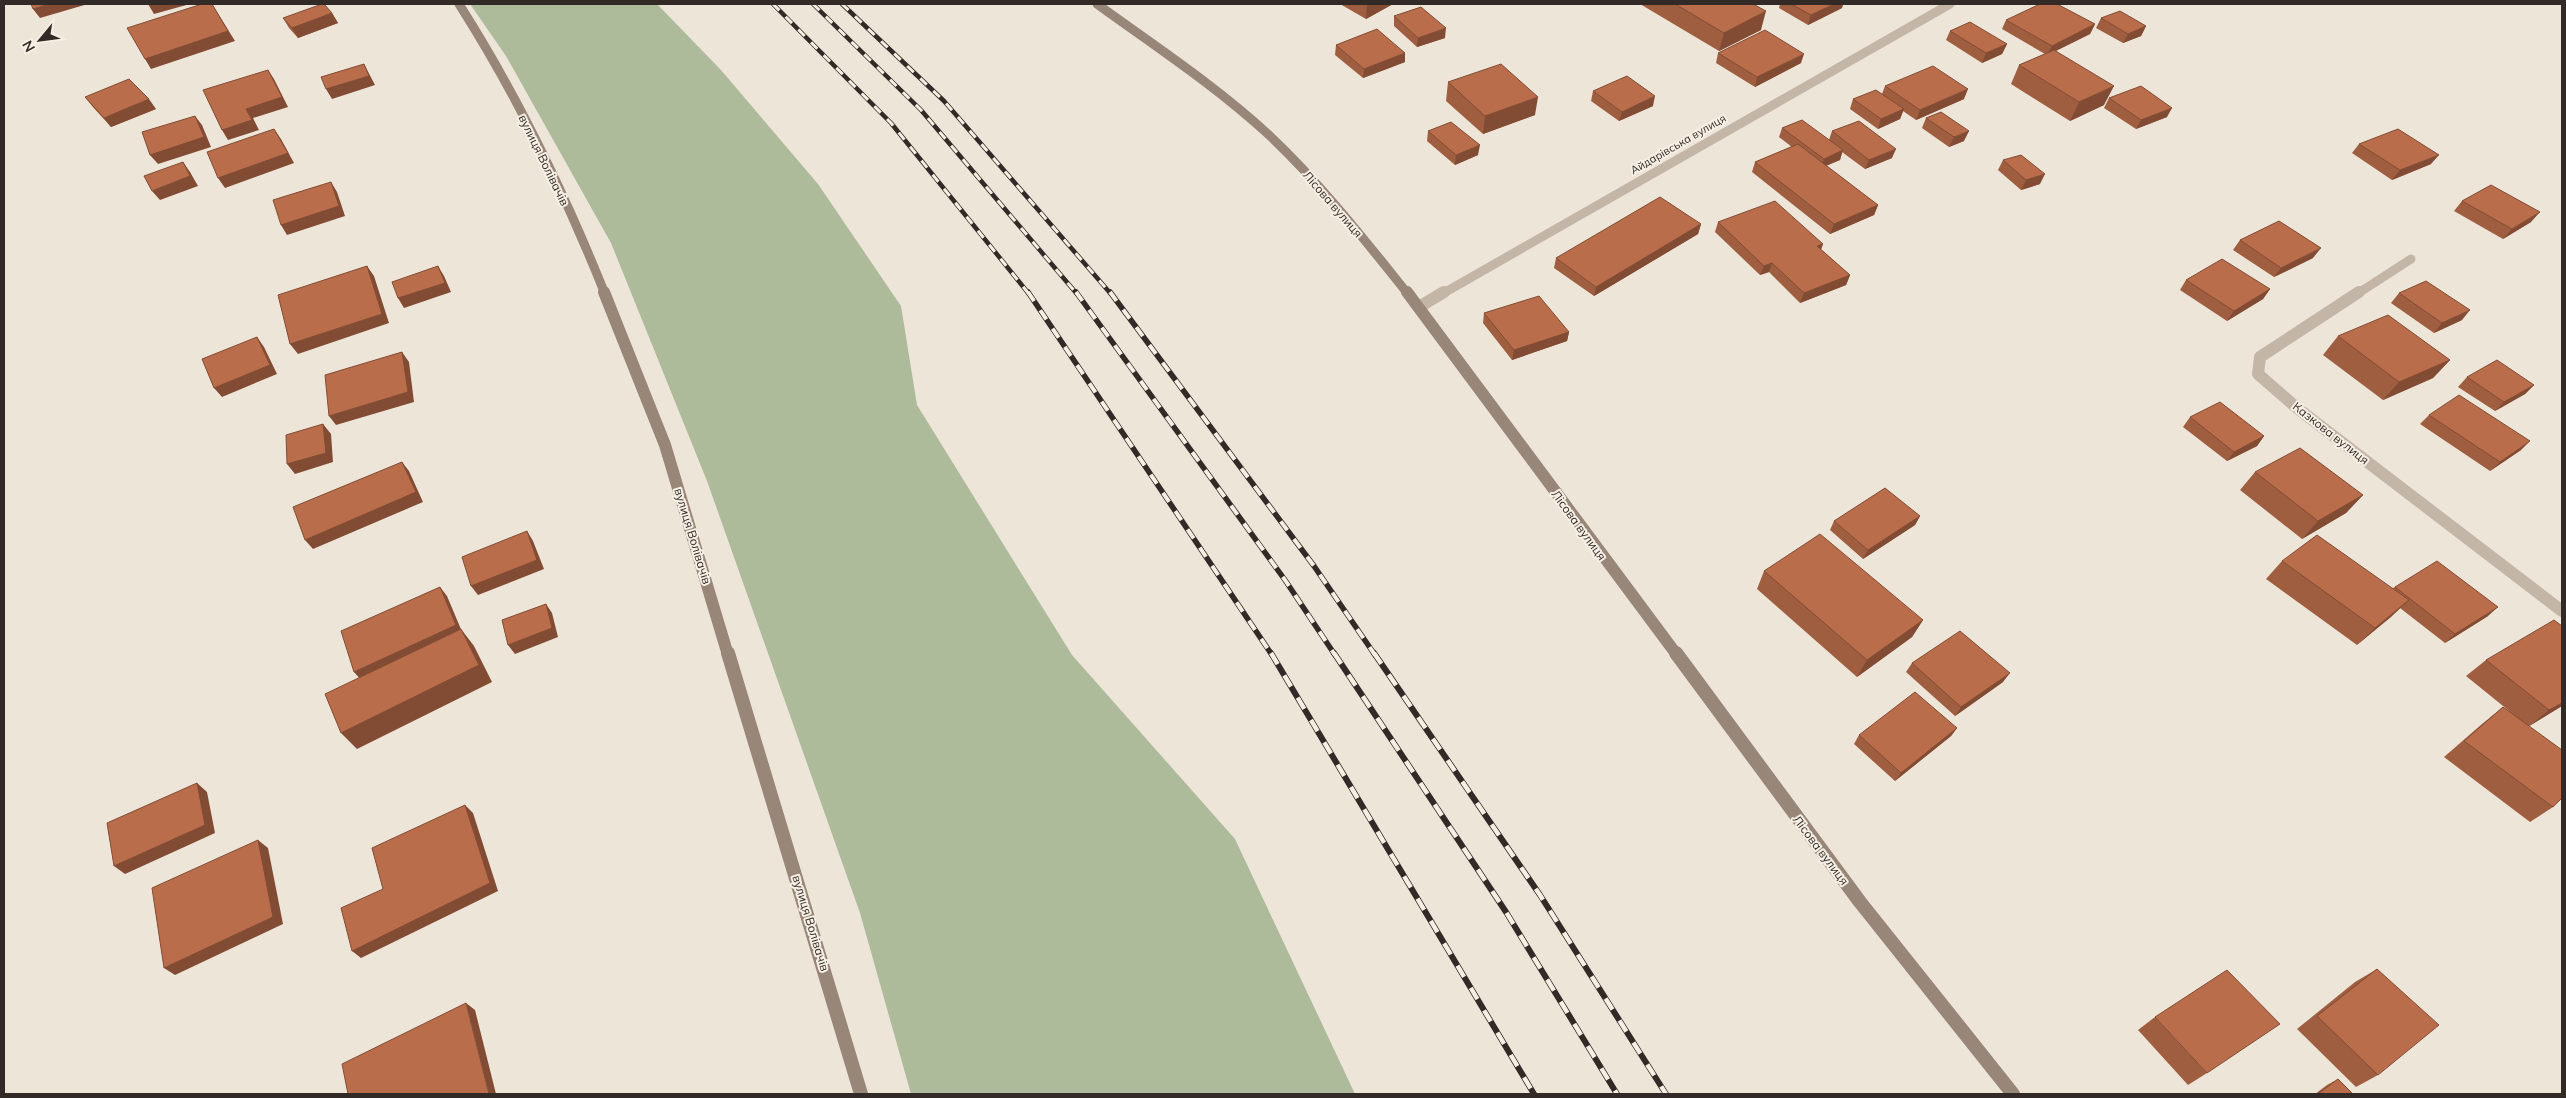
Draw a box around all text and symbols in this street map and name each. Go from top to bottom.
north arrow [15,15,65,65]
text: N [18,37,39,55]
street label: Айдарівська вулиця [1628,111,1728,177]
street label: вулиця Волівачів [515,112,573,208]
street label: Лісова вулиця [1300,168,1366,240]
street label: Казкова вулиця [2290,399,2372,467]
street label: вулиця Волівачів [671,486,715,586]
street label: Лісова вулиця [1548,487,1610,563]
street label: Лісова вулиця [1790,812,1852,888]
street label: вулиця Волівачів [789,873,833,973]

